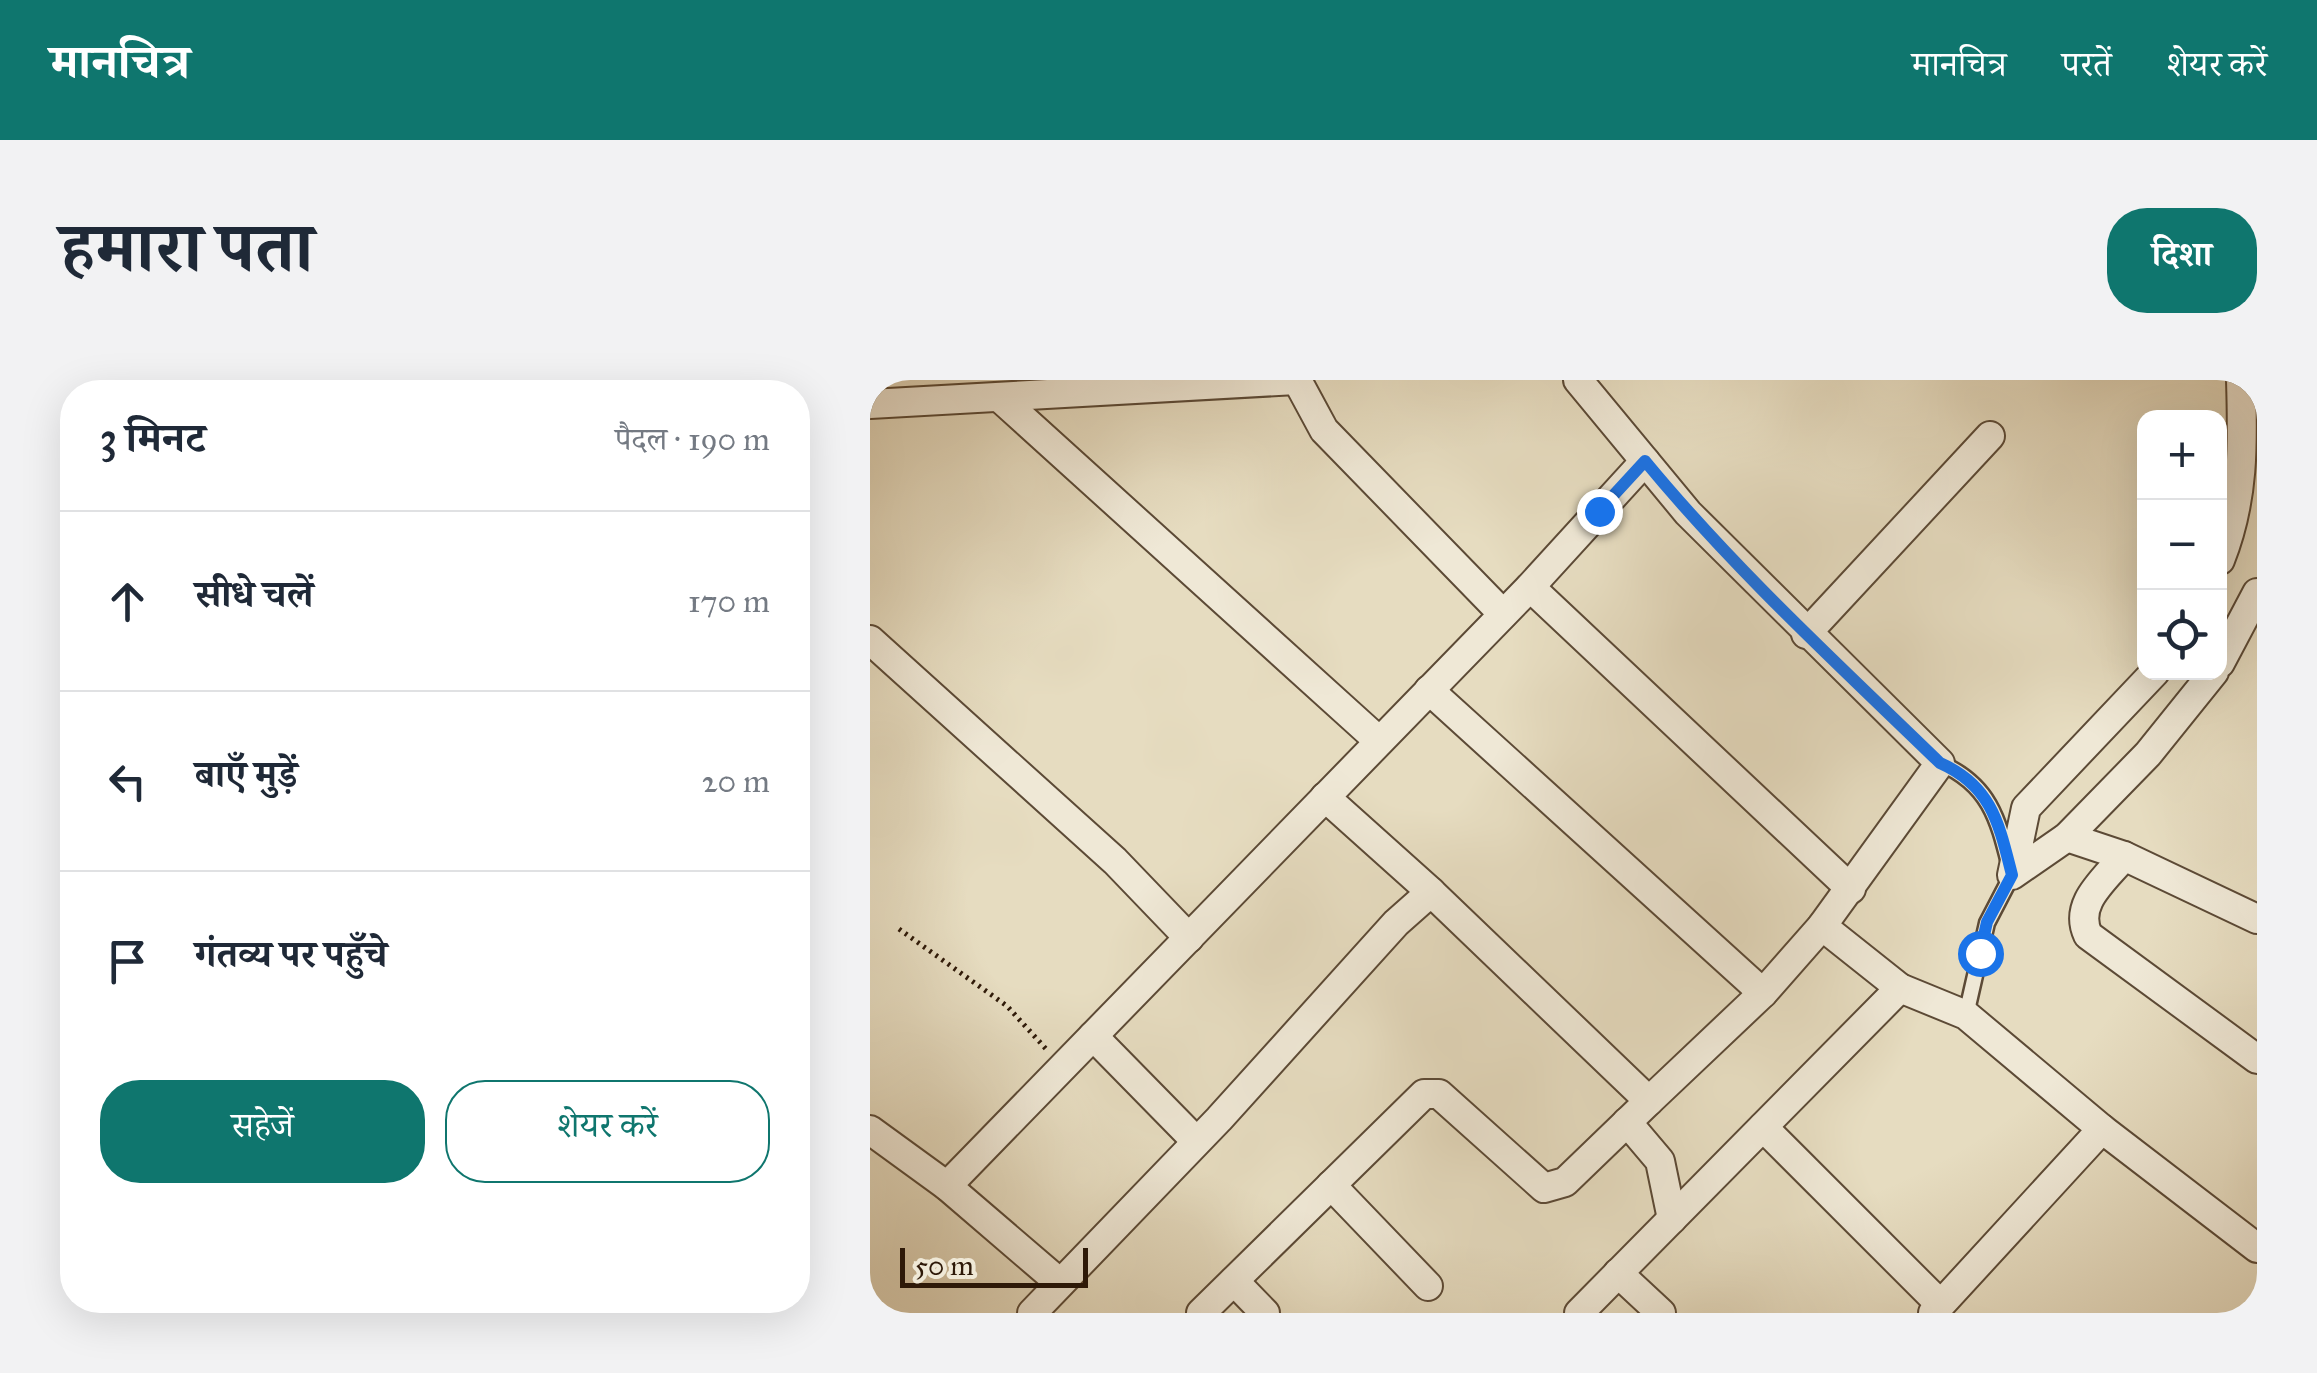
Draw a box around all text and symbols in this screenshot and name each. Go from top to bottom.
text: मानचित्र [50,32,190,91]
text: मानचित्र [1912,43,2007,86]
text: परतें [2062,43,2112,86]
text: शेयर करें [2167,43,2267,86]
text: हमारा पता [60,205,313,290]
button: दिशा [2107,208,2257,313]
map controls [2137,410,2227,680]
button: + [2137,410,2227,500]
text: 3 मिनट [100,412,205,464]
text: पैदल · 190 m [615,420,770,459]
route end [1577,489,1623,535]
button: − [2137,500,2227,590]
text: सीधे चलें [195,571,313,617]
icon: ahead [100,574,155,629]
text: 170 m [688,582,770,621]
button: locate [2137,590,2227,680]
text: बाएँ मुड़ें [195,751,297,797]
icon: left [100,754,155,809]
text: 20 m [702,762,770,801]
text: गंतव्य पर पहुँचे [195,931,387,977]
route start [1958,931,2004,977]
icon: arrive [100,934,155,989]
button: सहेजें [100,1080,425,1183]
button: शेयर करें [445,1080,770,1183]
scale bar [900,1243,1088,1288]
text: 50 m [915,1248,974,1283]

